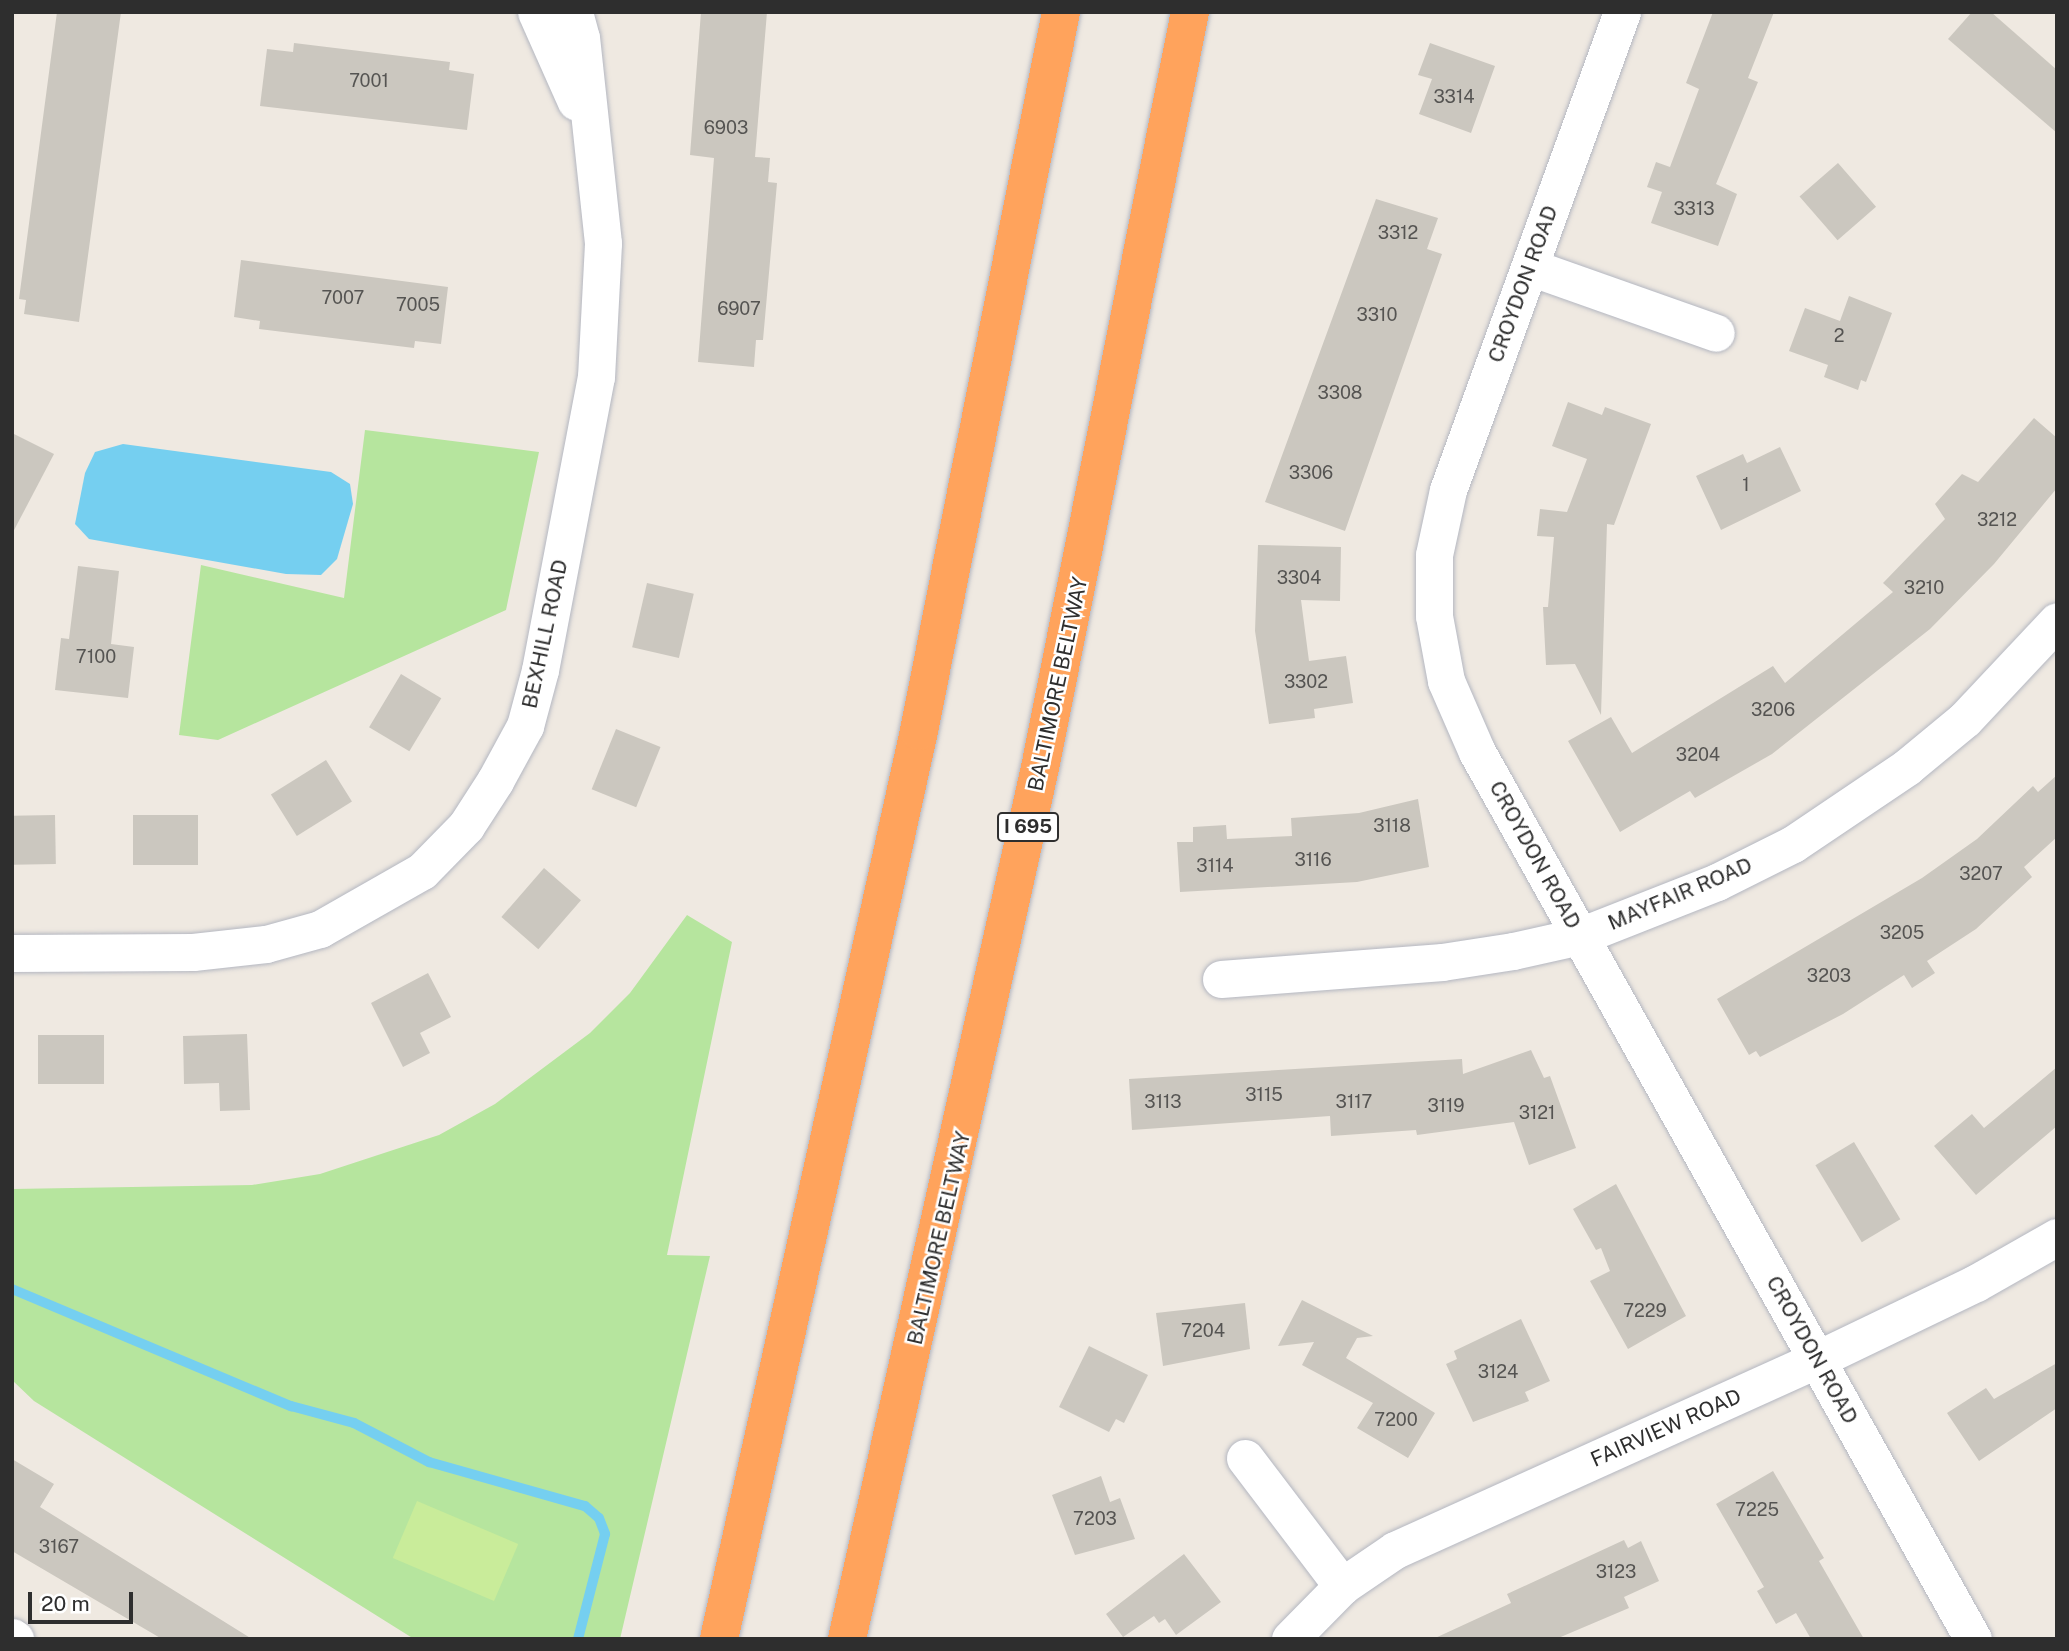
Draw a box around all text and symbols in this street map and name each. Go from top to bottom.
house number: 7001 [349,70,389,92]
house number: 3314 [1433,86,1475,108]
house number: 6903 [704,117,748,139]
house number: 3313 [1673,198,1715,220]
street label: CROYDON ROAD [1483,202,1563,366]
house number: 3312 [1378,222,1418,244]
house number: 7007 [322,287,364,309]
house number: 7005 [396,294,440,316]
house number: 6907 [717,298,761,320]
house number: 3310 [1357,304,1397,326]
house number: 2 [1834,325,1844,347]
house number: 3308 [1318,382,1362,404]
house number: 3306 [1289,462,1333,484]
house number: 1 [1742,474,1750,496]
house number: 3212 [1977,509,2017,531]
street label: BEXHILL ROAD [517,557,573,711]
house number: 3304 [1277,567,1321,589]
street label: BALTIMORE BELTWAY [1023,575,1093,793]
house number: 3210 [1904,577,1944,599]
house number: 7100 [76,646,116,668]
house number: 3302 [1284,671,1328,693]
house number: 3206 [1751,699,1795,721]
house number: 3204 [1676,744,1720,766]
street label: CROYDON ROAD [1484,777,1586,933]
road number: I 695 [996,812,1060,842]
house number: 3118 [1373,815,1411,837]
house number: 3116 [1294,849,1332,871]
street label: MAYFAIR ROAD [1604,852,1756,936]
house number: 3114 [1196,855,1234,877]
house number: 3207 [1959,863,2003,885]
house number: 3205 [1880,922,1924,944]
house number: 3203 [1807,965,1851,987]
house number: 3115 [1245,1084,1283,1106]
house number: 3113 [1144,1091,1182,1113]
house number: 3117 [1336,1091,1372,1113]
house number: 3119 [1427,1095,1465,1117]
house number: 3121 [1519,1102,1555,1124]
street label: BALTIMORE BELTWAY [902,1129,976,1347]
street label: CROYDON ROAD [1761,1272,1863,1428]
house number: 7229 [1623,1300,1667,1322]
house number: 7204 [1181,1320,1225,1342]
house number: 3124 [1478,1361,1518,1383]
street label: FAIRVIEW ROAD [1587,1384,1745,1472]
house number: 7200 [1374,1409,1418,1431]
house number: 7225 [1735,1499,1779,1521]
house number: 7203 [1073,1508,1117,1530]
house number: 3167 [39,1536,79,1558]
house number: 3123 [1596,1561,1636,1583]
scale bar [32,1578,136,1622]
text: 20 m [41,1591,90,1616]

